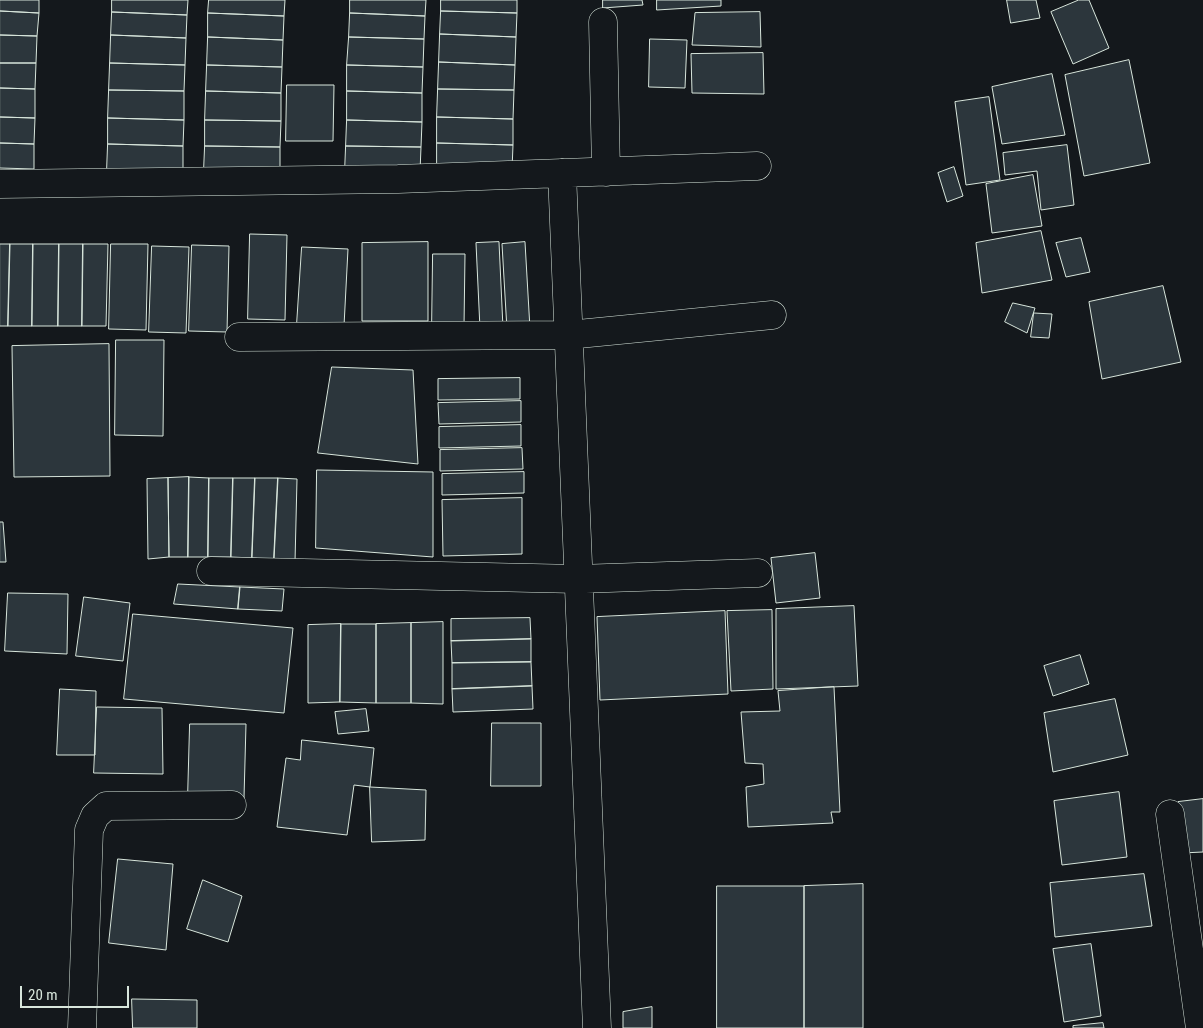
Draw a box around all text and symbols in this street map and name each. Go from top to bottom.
scale bar [22,976,131,1008]
text: 20 m [28,986,58,1004]

